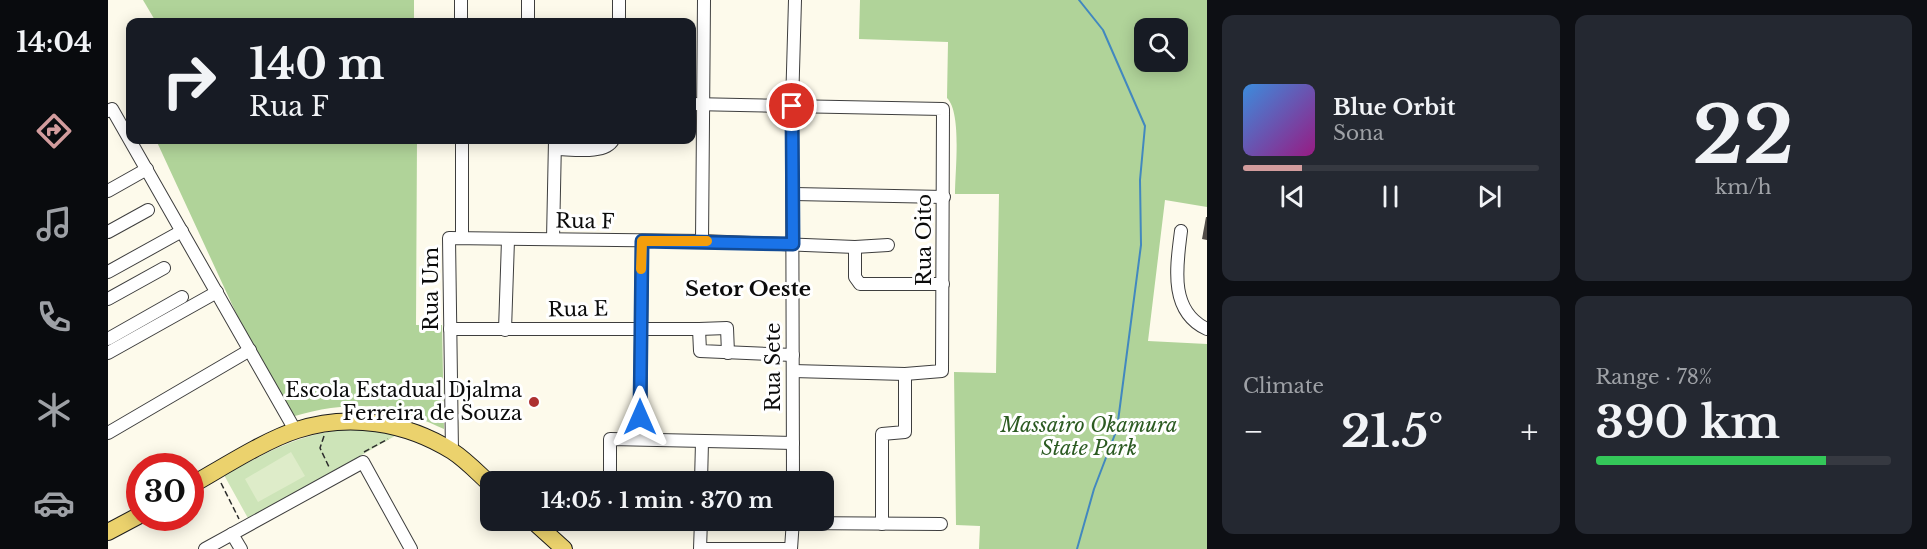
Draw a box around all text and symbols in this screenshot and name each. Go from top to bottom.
map controls [1134,18,1188,72]
button: search [1134,18,1188,72]
text: 14:04 [16,26,92,59]
text: 140 m [249,38,385,90]
icon: right [150,42,228,120]
pin [766,80,817,131]
text: 22 [1692,87,1794,184]
icon: arrive [775,89,808,122]
text: Rua F [249,90,329,123]
text: Blue Orbit [1333,94,1455,121]
icon: directions [33,110,75,152]
text: Sona [1333,121,1384,145]
text: km/h [1715,175,1772,199]
icon: previous [1276,180,1309,213]
icon: pause [1374,180,1407,213]
icon: next [1473,180,1506,213]
street label: Rua Oito [912,194,936,286]
icon: music [33,203,75,245]
street label: Rua F [555,208,615,234]
street label: Rua Um [419,247,443,331]
district label: Setor Oeste [685,276,811,302]
icon: phone [33,296,75,338]
street label: Rua E [548,296,608,322]
street label: Rua Sete [761,322,785,412]
text: Range · 78% [1596,365,1712,389]
text: Climate [1243,374,1324,398]
place label: Escola Estadual Djalma Ferreira de Souza [285,378,523,425]
position arrow [608,385,672,449]
icon: climate [33,389,75,431]
text: 390 km [1596,394,1780,450]
marker: Escola Estadual Djalma Ferreira de Souza [527,395,541,409]
text: 21.5° [1341,403,1443,459]
text: − [1243,411,1264,452]
text: + [1520,411,1538,452]
park label: Massairo Okamura State Park [1000,413,1177,460]
speed limit sign: 30 [126,453,204,531]
icon: car [33,482,75,524]
text: 14:05 · 1 min · 370 m [541,487,773,514]

